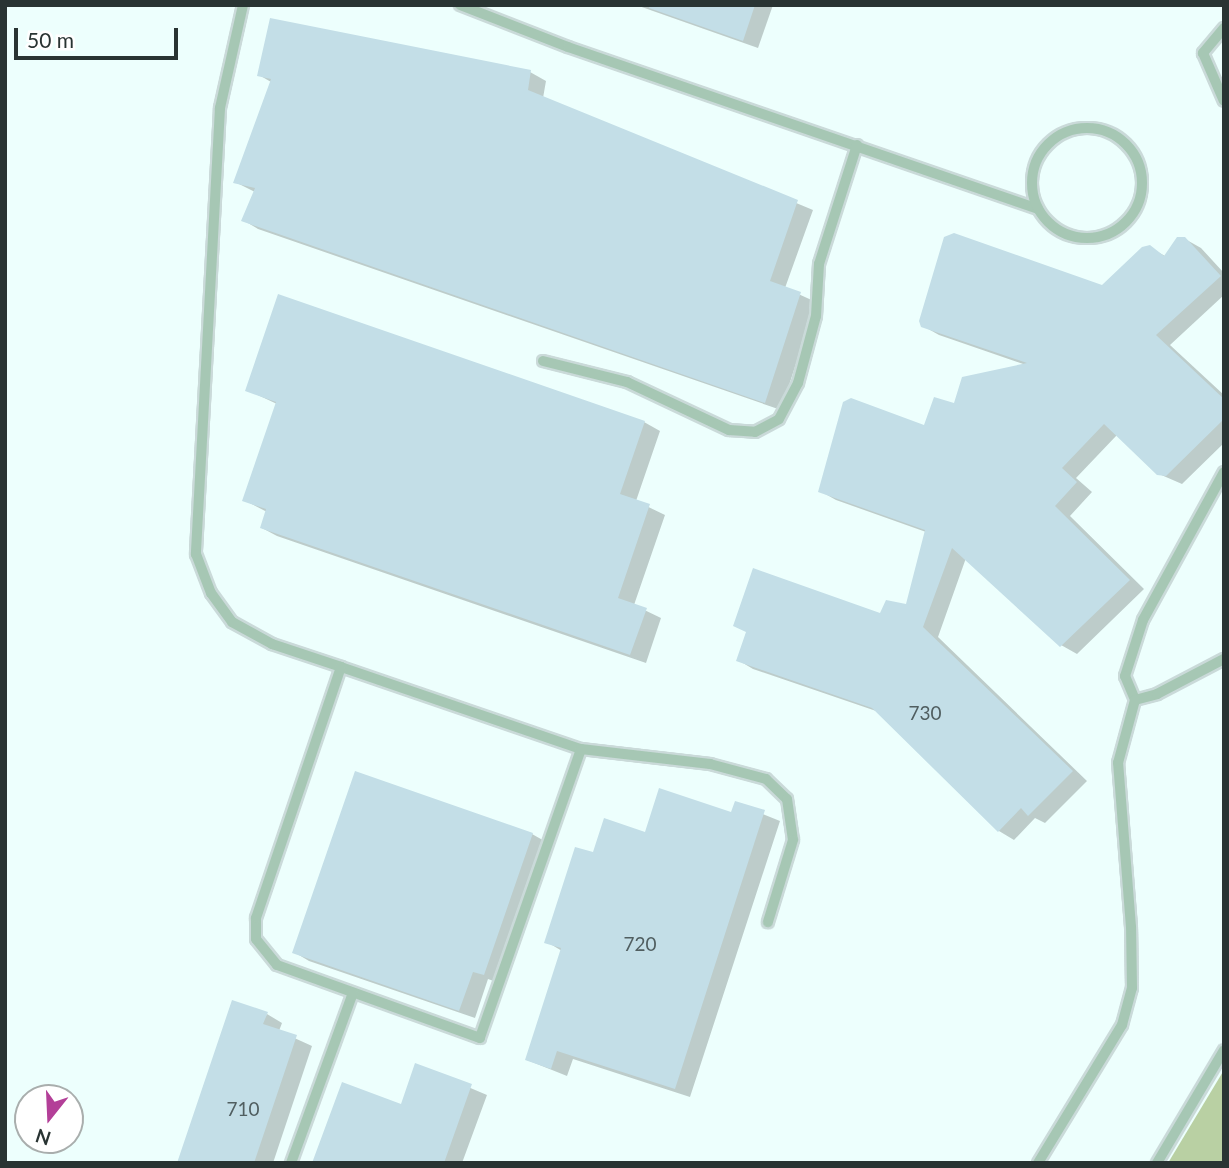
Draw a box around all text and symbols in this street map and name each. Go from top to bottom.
scale bar [18,14,182,58]
text: 50 m [27,27,74,52]
house number: 730 [908,702,942,724]
house number: 720 [623,933,657,955]
north arrow [14,1084,84,1154]
house number: 710 [226,1098,260,1120]
text: N [32,1124,53,1151]

